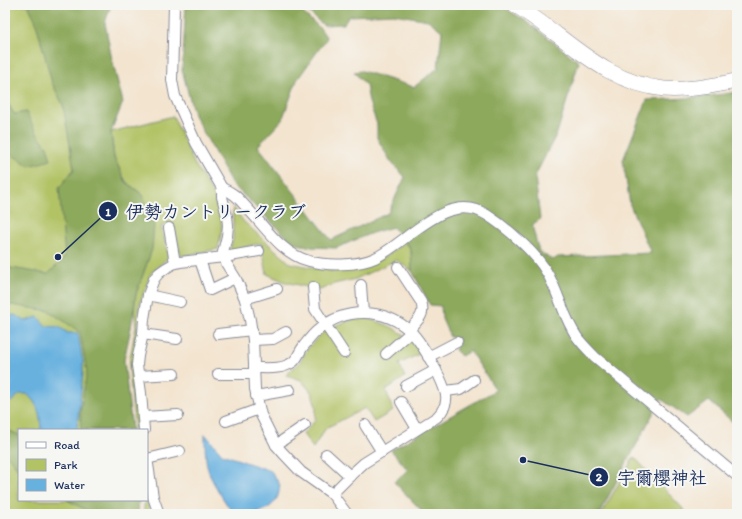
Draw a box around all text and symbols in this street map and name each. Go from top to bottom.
callout: 伊勢カントリークラブ [98,196,314,226]
text: 伊勢カントリークラブ [126,201,306,223]
text: 1 [105,205,111,219]
legend [18,429,148,501]
text: Road [54,438,80,452]
text: Park [54,458,78,472]
callout: 宇爾櫻神社 [589,462,715,492]
text: 宇爾櫻神社 [617,467,707,489]
text: 2 [596,470,603,484]
text: Water [54,478,85,492]

